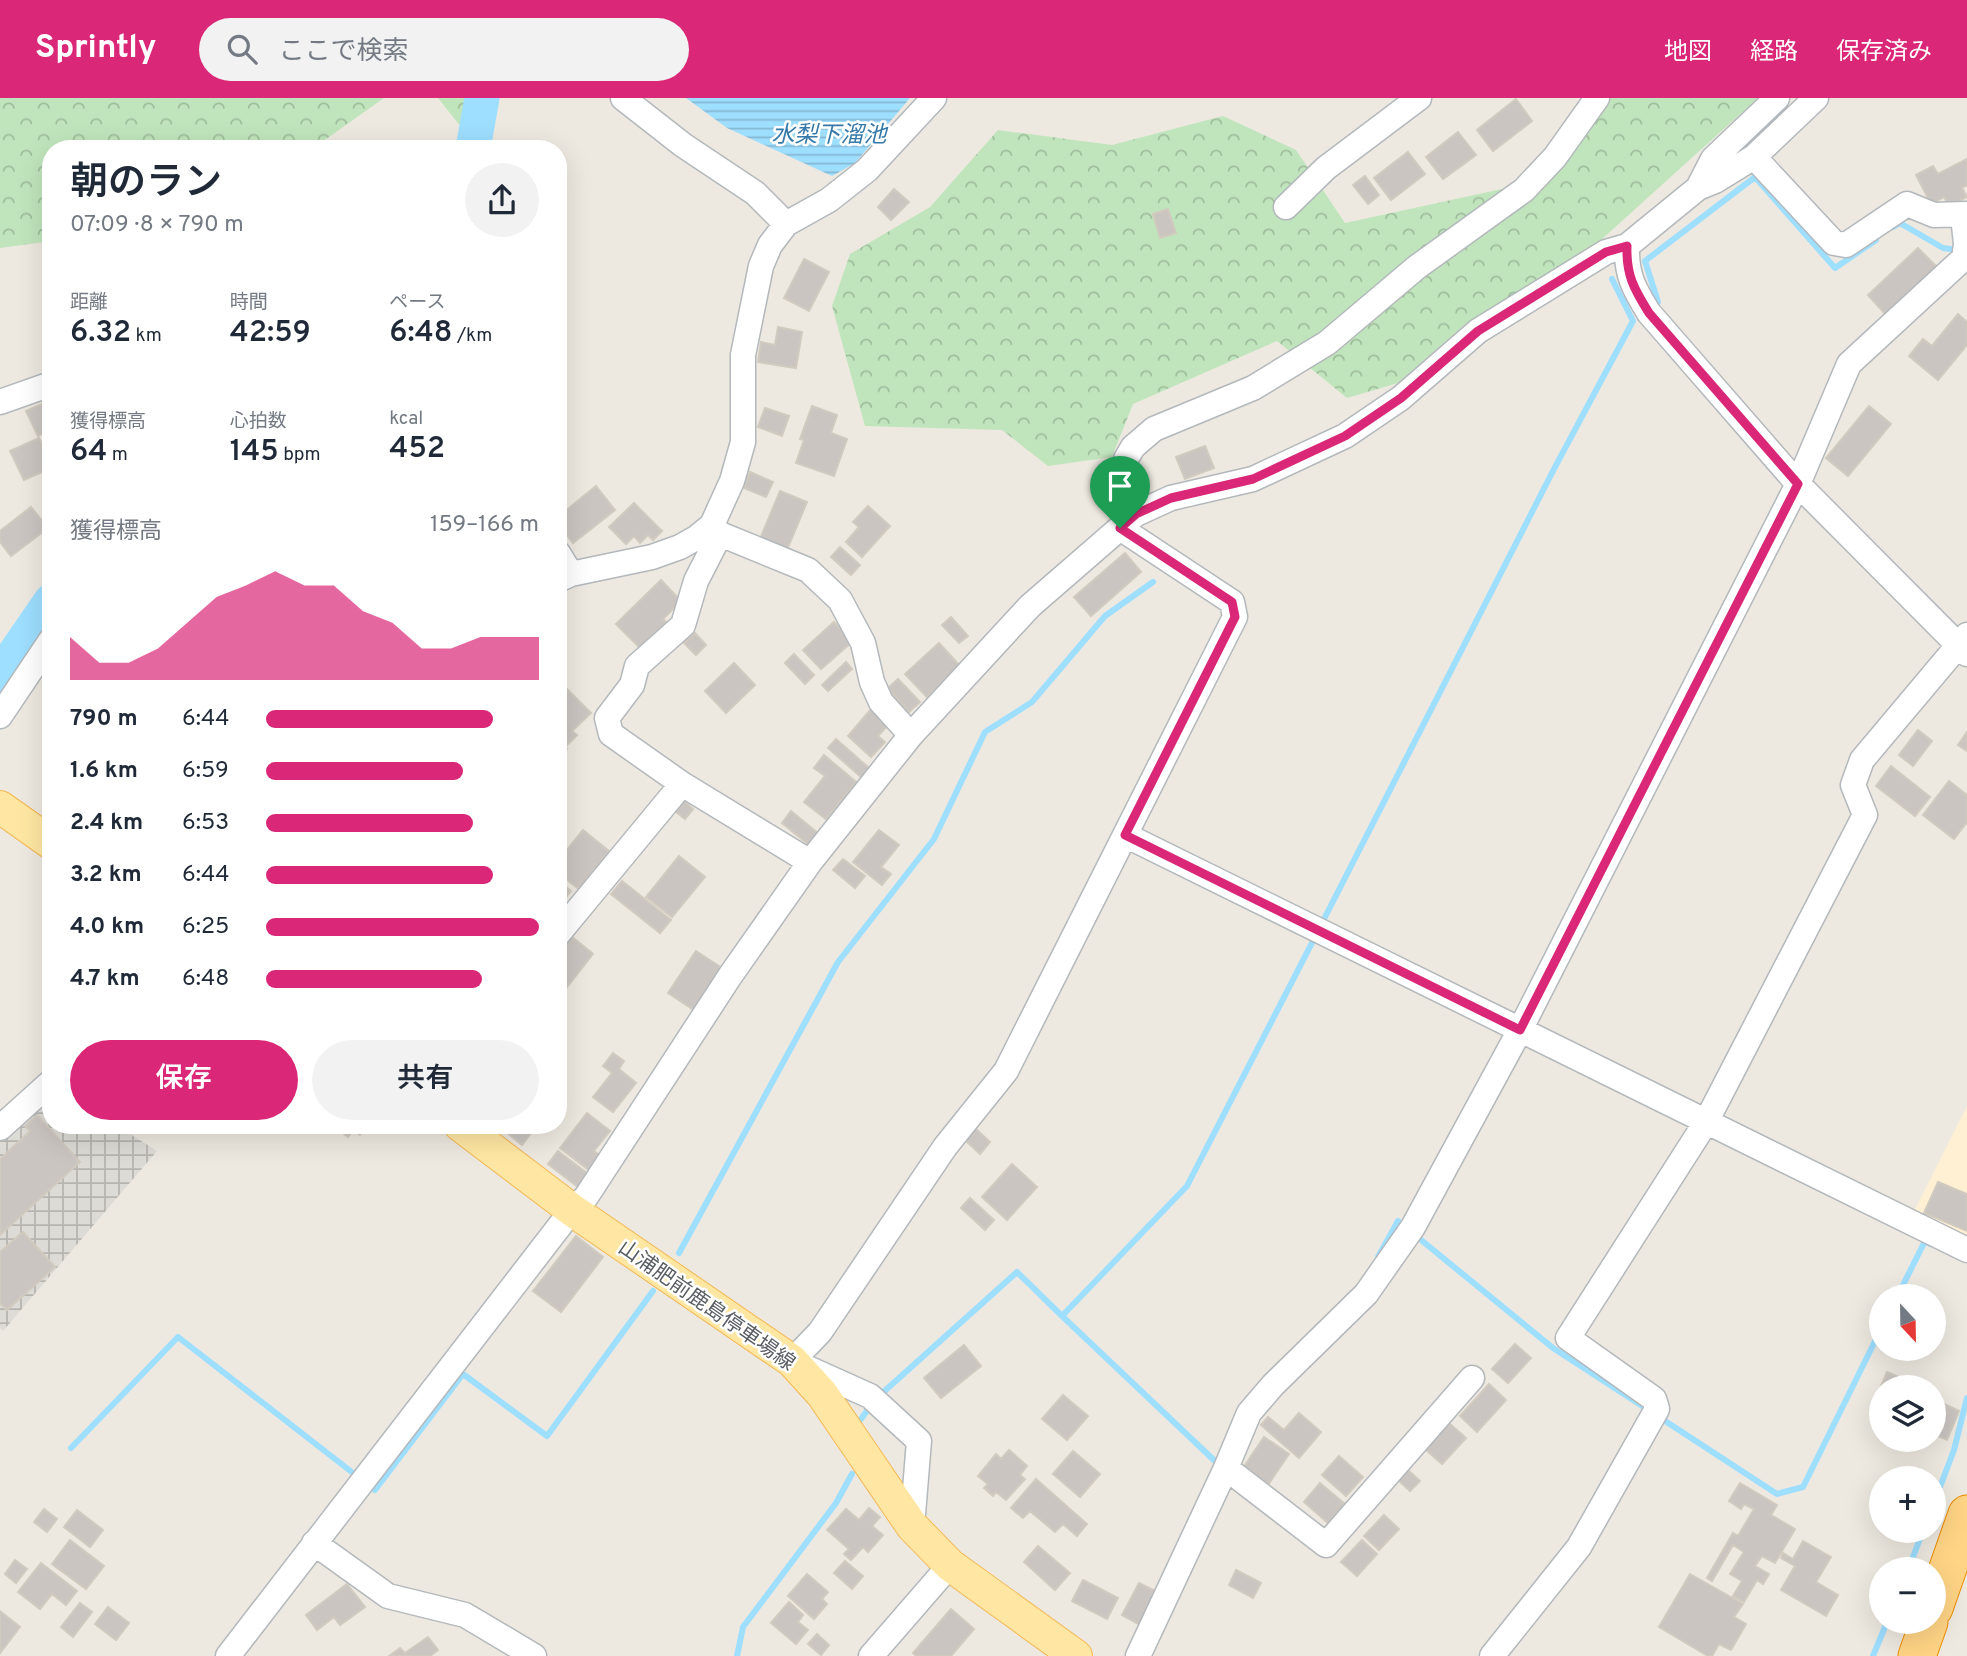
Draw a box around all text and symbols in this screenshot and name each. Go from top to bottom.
search box [199,18,689,81]
text: Sprintly [35,28,157,70]
icon: search [223,30,261,68]
text: ここで検索 [279,36,409,69]
text: 地図 [1664,38,1712,68]
text: 経路 [1750,38,1798,68]
text: 保存済み [1836,38,1932,68]
water label: 水梨下溜池 [772,122,889,151]
text: 朝のラン [70,160,222,209]
button: share [465,163,539,237]
text: 07:09 · 8 × 790 m [70,211,244,240]
text: 距離 [70,291,108,315]
text: 時間 [230,291,268,315]
text: ペース [389,291,445,315]
text: 6.32 [70,315,131,352]
text: 42:59 [230,315,311,352]
text: 6:48 [389,315,452,352]
text: km [131,324,162,348]
text: /km [452,324,492,348]
text: kcal [389,407,423,431]
text: 獲得標高 [70,410,146,434]
text: 心拍数 [230,410,287,434]
text: 452 [389,431,445,468]
text: 64 [70,434,107,471]
text: 145 [230,434,279,471]
text: m [107,443,128,467]
text: bpm [279,443,320,467]
pin [1090,456,1150,528]
icon: arrive [1101,467,1139,505]
text: 159–166 m [430,511,539,540]
text: 獲得標高 [70,518,162,547]
text: 790 m [70,705,138,734]
text: 6:44 [182,705,229,734]
text: 1.6 km [70,757,138,786]
text: 6:59 [182,757,229,786]
text: 2.4 km [70,809,143,838]
text: 6:53 [182,809,229,838]
text: 3.2 km [70,861,142,890]
text: 6:44 [182,861,229,890]
text: 4.0 km [70,913,144,942]
text: 6:25 [182,913,229,942]
text: 4.7 km [70,965,140,994]
text: 6:48 [182,965,229,994]
button: 保存 [70,1040,298,1120]
button: 共有 [312,1040,539,1120]
street label: 山浦肥前鹿島停車場線 [612,1235,800,1378]
north arrow [1869,1284,1946,1362]
map controls [1869,1284,1946,1634]
button: layers [1869,1375,1946,1452]
button: + [1869,1466,1946,1543]
button: − [1869,1557,1946,1634]

